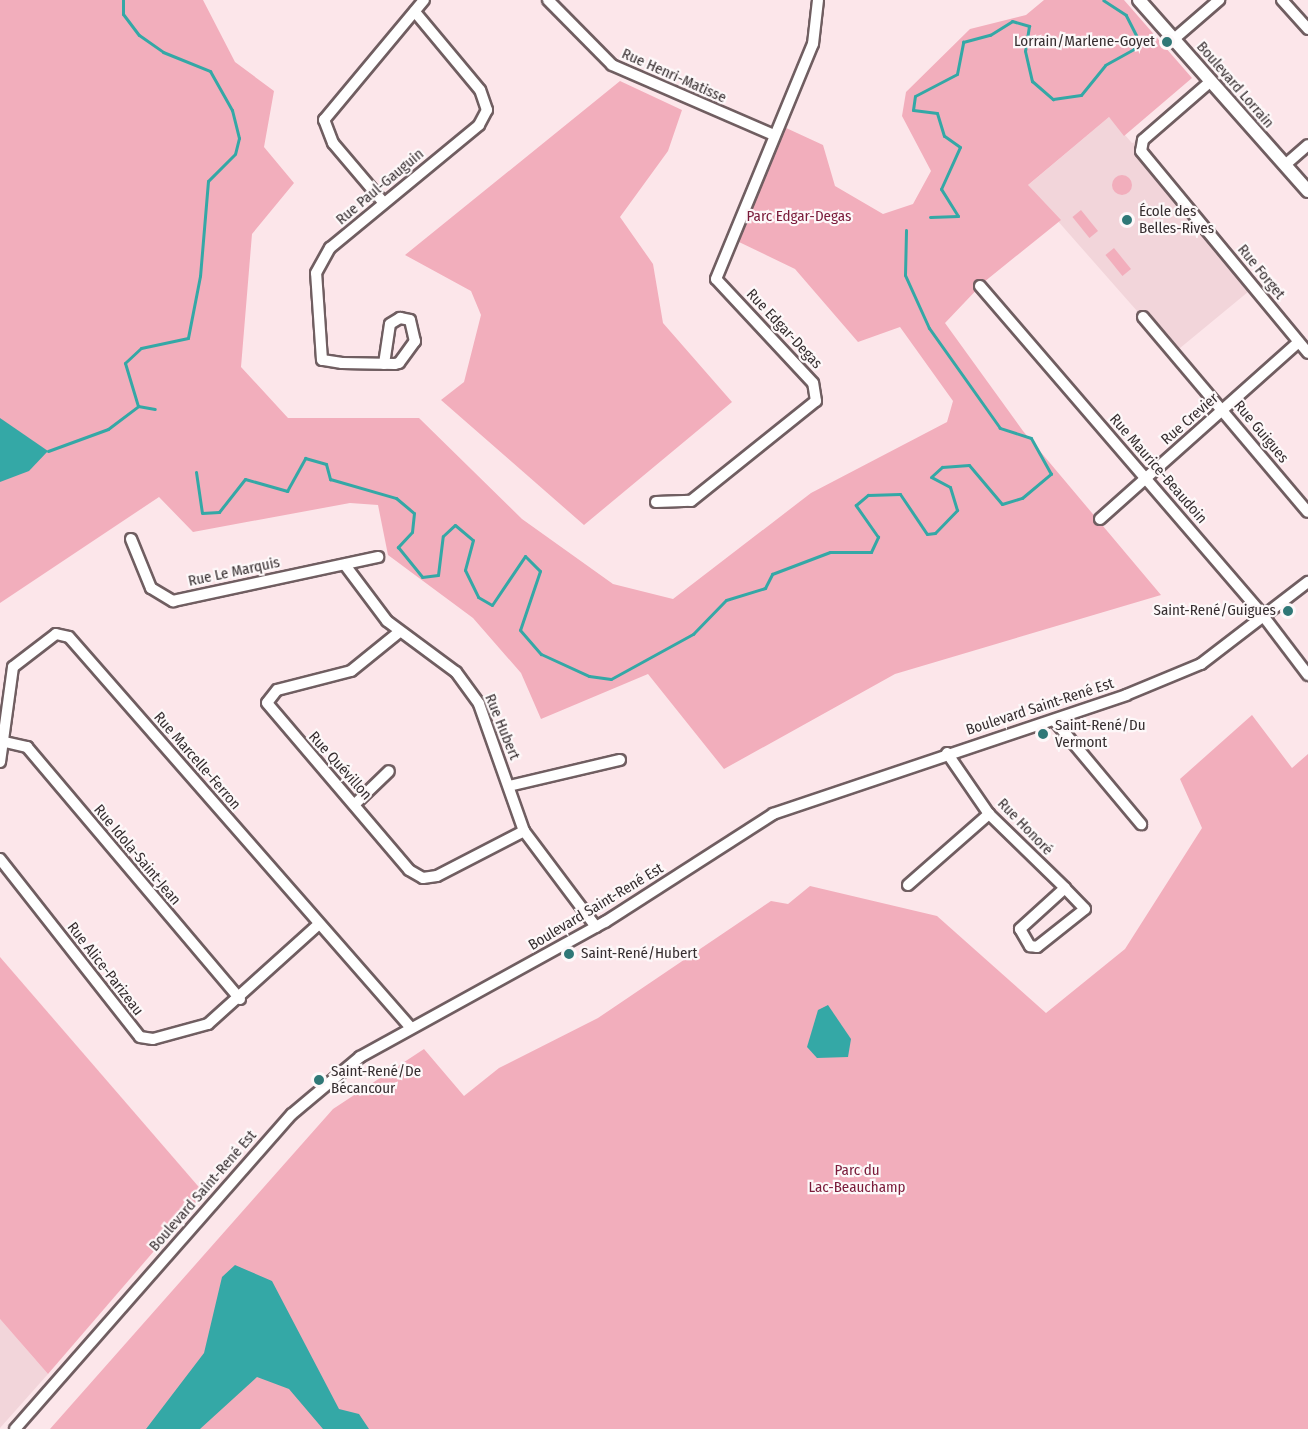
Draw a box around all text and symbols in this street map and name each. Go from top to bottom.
place label: Lorrain/Marlene-Goyet [1014,33,1155,51]
marker: Lorrain/Marlene-Goyet [1160,35,1174,49]
street label: Boulevard Lorrain [1193,38,1277,132]
street label: Rue Henri-Matisse [619,45,729,107]
street label: Rue Paul-Gauguin [333,145,427,229]
place label: École des Belles-Rives [1139,202,1214,237]
park label: Parc Edgar-Degas [747,208,851,226]
marker: École des Belles-Rives [1120,213,1134,227]
street label: Rue Forget [1234,241,1288,303]
street label: Rue Edgar-Degas [742,285,826,373]
street label: Rue Crevier [1158,389,1222,449]
street label: Rue Guigues [1230,397,1292,467]
street label: Rue Maurice-Beaudoin [1106,411,1210,527]
street label: Rue Le Marquis [187,554,281,590]
place label: Saint-René/Guigues [1154,602,1276,620]
marker: Saint-René/Guigues [1281,604,1295,618]
street label: Boulevard Saint-René Est [964,675,1116,739]
street label: Rue Hubert [481,691,523,763]
street label: Rue Marcelle-Ferron [150,709,244,813]
place label: Saint-René/Du Vermont [1055,716,1146,751]
marker: Saint-René/Du Vermont [1036,727,1050,741]
street label: Rue Quévillon [305,728,375,804]
street label: Rue Honoré [994,795,1056,859]
street label: Rue Idola-Saint-Jean [90,801,184,909]
street label: Boulevard Saint-René Est [525,860,667,954]
street label: Rue Alice-Parizeau [63,919,147,1019]
place label: Saint-René/Hubert [581,945,697,963]
marker: Saint-René/Hubert [562,947,576,961]
place label: Saint-René/De Bécancour [331,1062,421,1097]
marker: Saint-René/De Bécancour [312,1073,326,1087]
street label: Boulevard Saint-René Est [146,1127,260,1255]
park label: Parc du Lac-Beauchamp [808,1161,906,1196]

